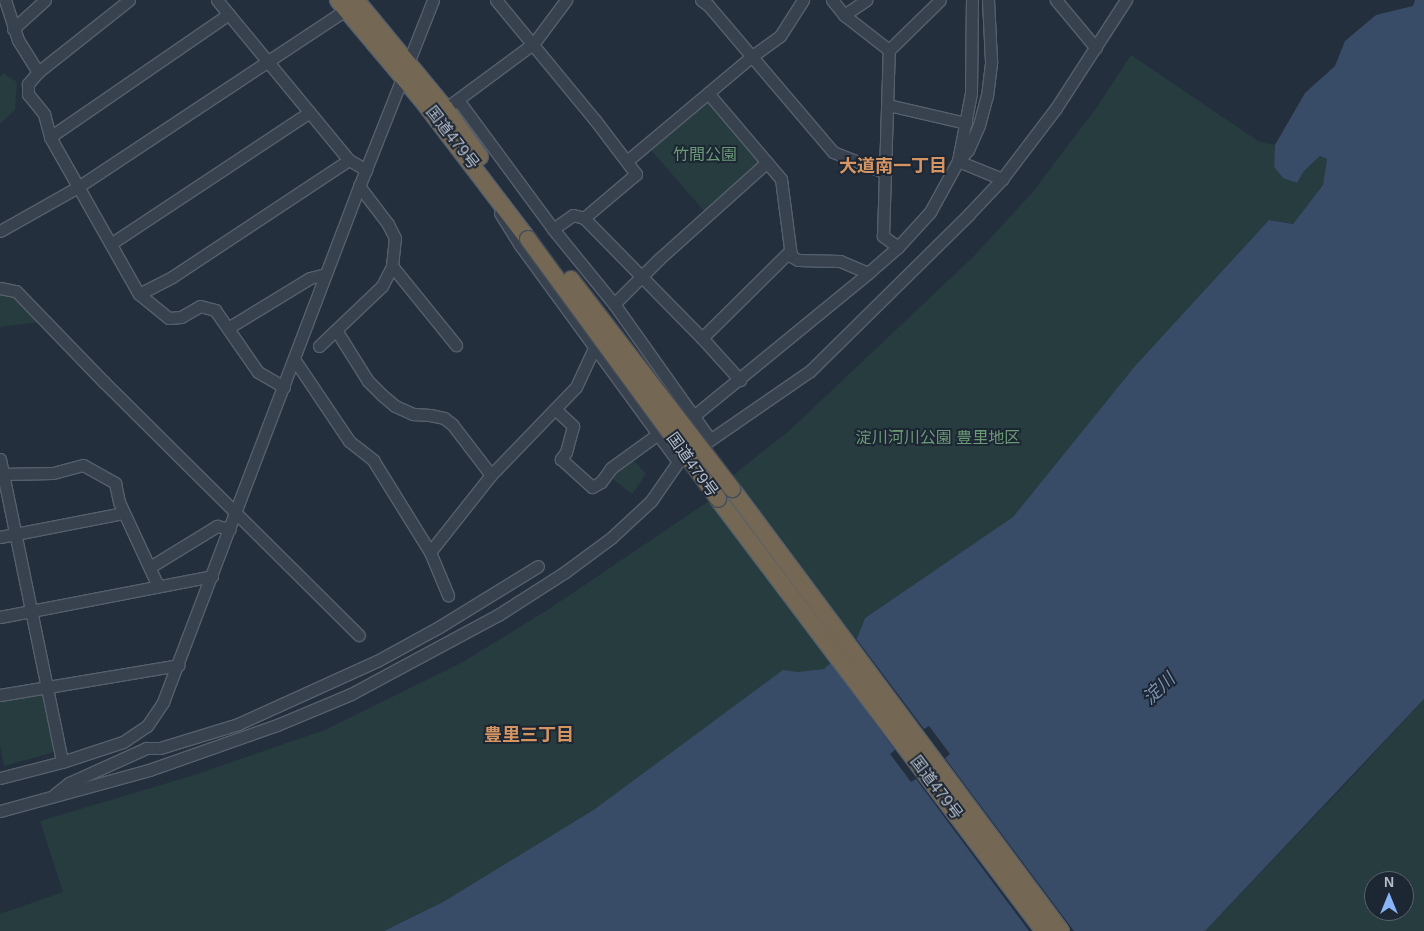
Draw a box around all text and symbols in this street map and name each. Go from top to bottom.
street label: 国道479号 [421,103,483,173]
park label: 竹間公園 [673,145,737,165]
district label: 大道南一丁目 [839,155,947,177]
park label: 淀川河川公園 豊里地区 [856,428,1020,448]
street label: 国道479号 [662,429,722,501]
water label: 淀川 [1139,669,1179,709]
district label: 豊里三丁目 [484,724,574,746]
street label: 国道479号 [906,752,966,824]
north arrow [1364,871,1414,921]
text: N [1384,874,1394,890]

